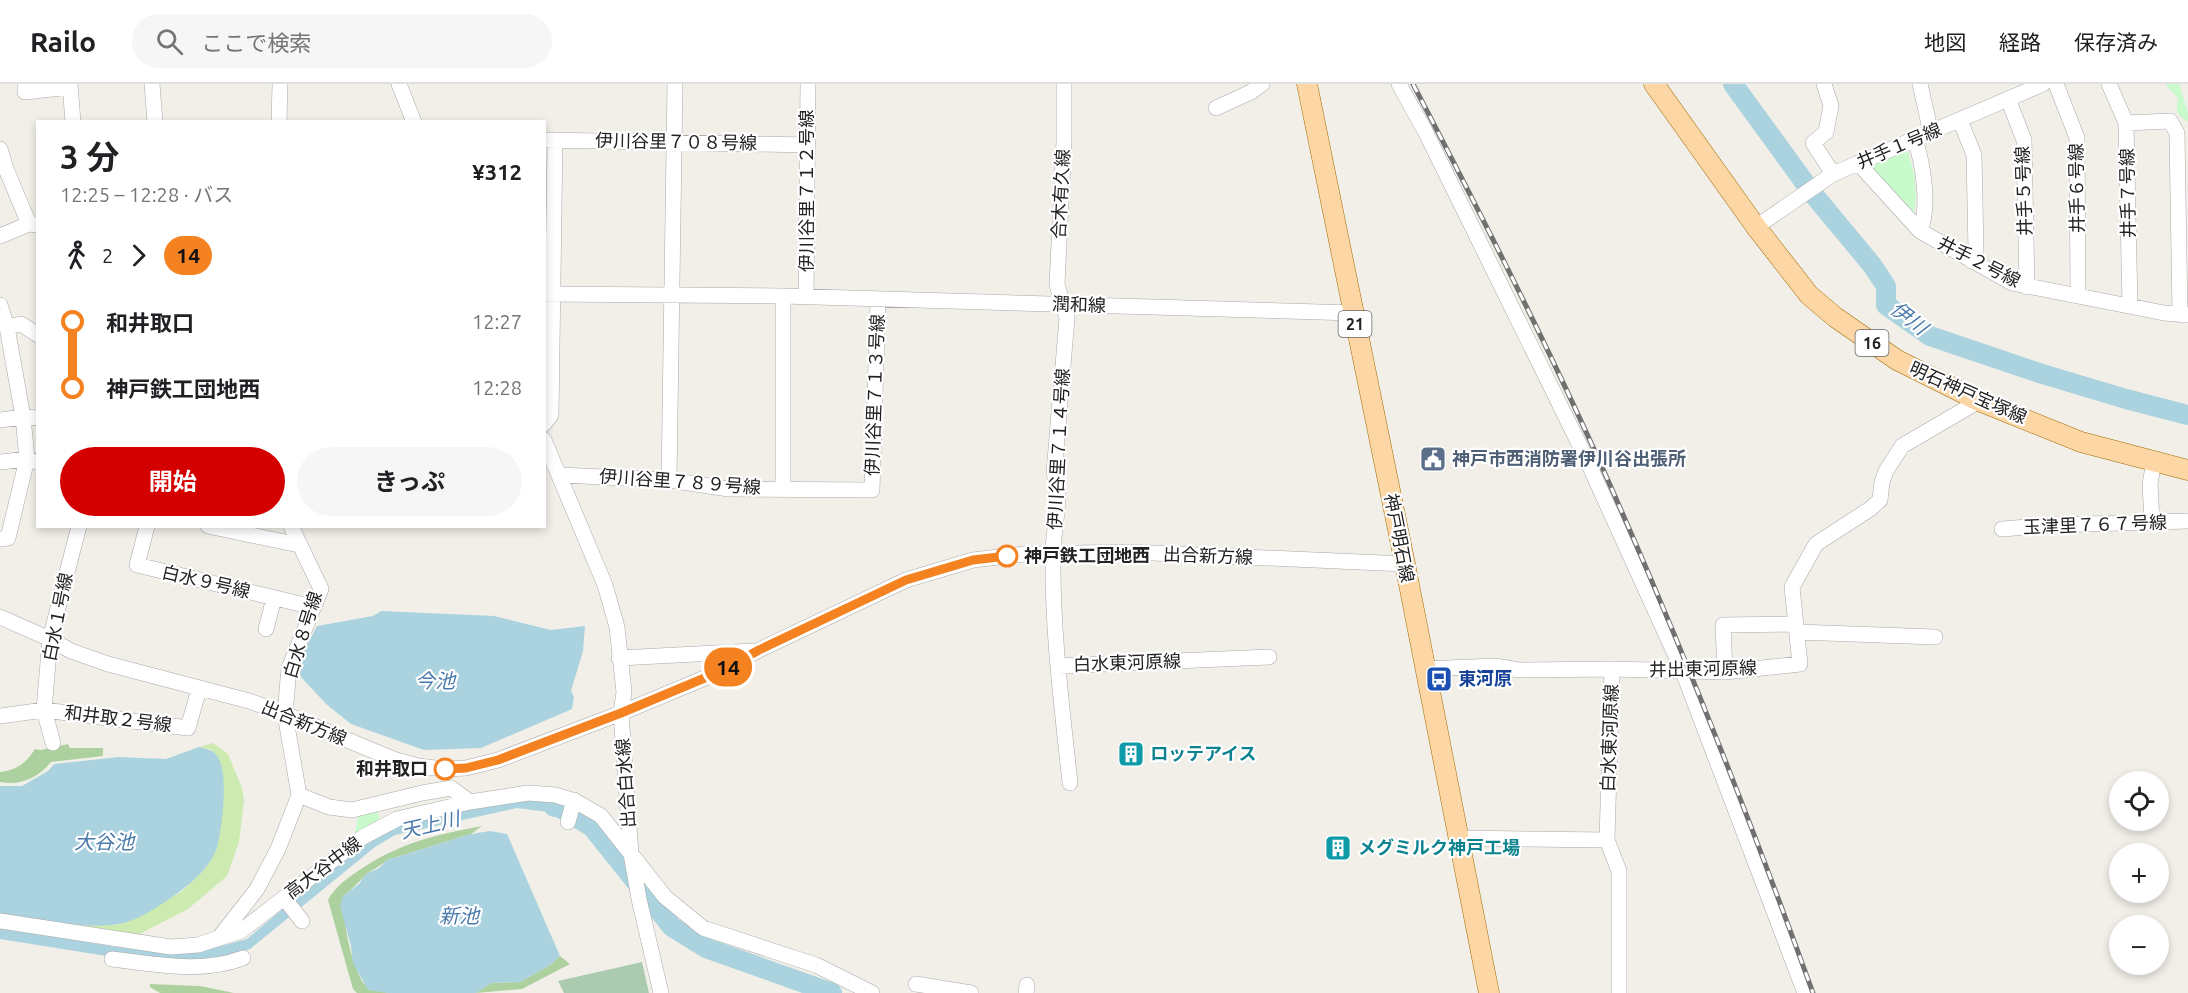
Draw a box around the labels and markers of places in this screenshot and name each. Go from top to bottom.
public building icon: 神戸市西消防署伊川谷出張所 [1418,444,1448,474]
place label: 神戸市西消防署伊川谷出張所 [1452,448,1686,468]
marker: 神戸鉄工団地西 [996,545,1018,567]
place label: 神戸鉄工団地西 [1024,545,1150,565]
bus stop icon: 東河原 [1424,664,1454,694]
place label: 東河原 [1458,668,1512,688]
building icon: ロッテアイス [1116,739,1146,769]
place label: ロッテアイス [1150,743,1257,763]
place label: 和井取口 [356,758,428,778]
marker: 和井取口 [434,758,456,780]
building icon: メグミルク神戸工場 [1323,833,1353,863]
place label: メグミルク神戸工場 [1358,837,1520,857]

